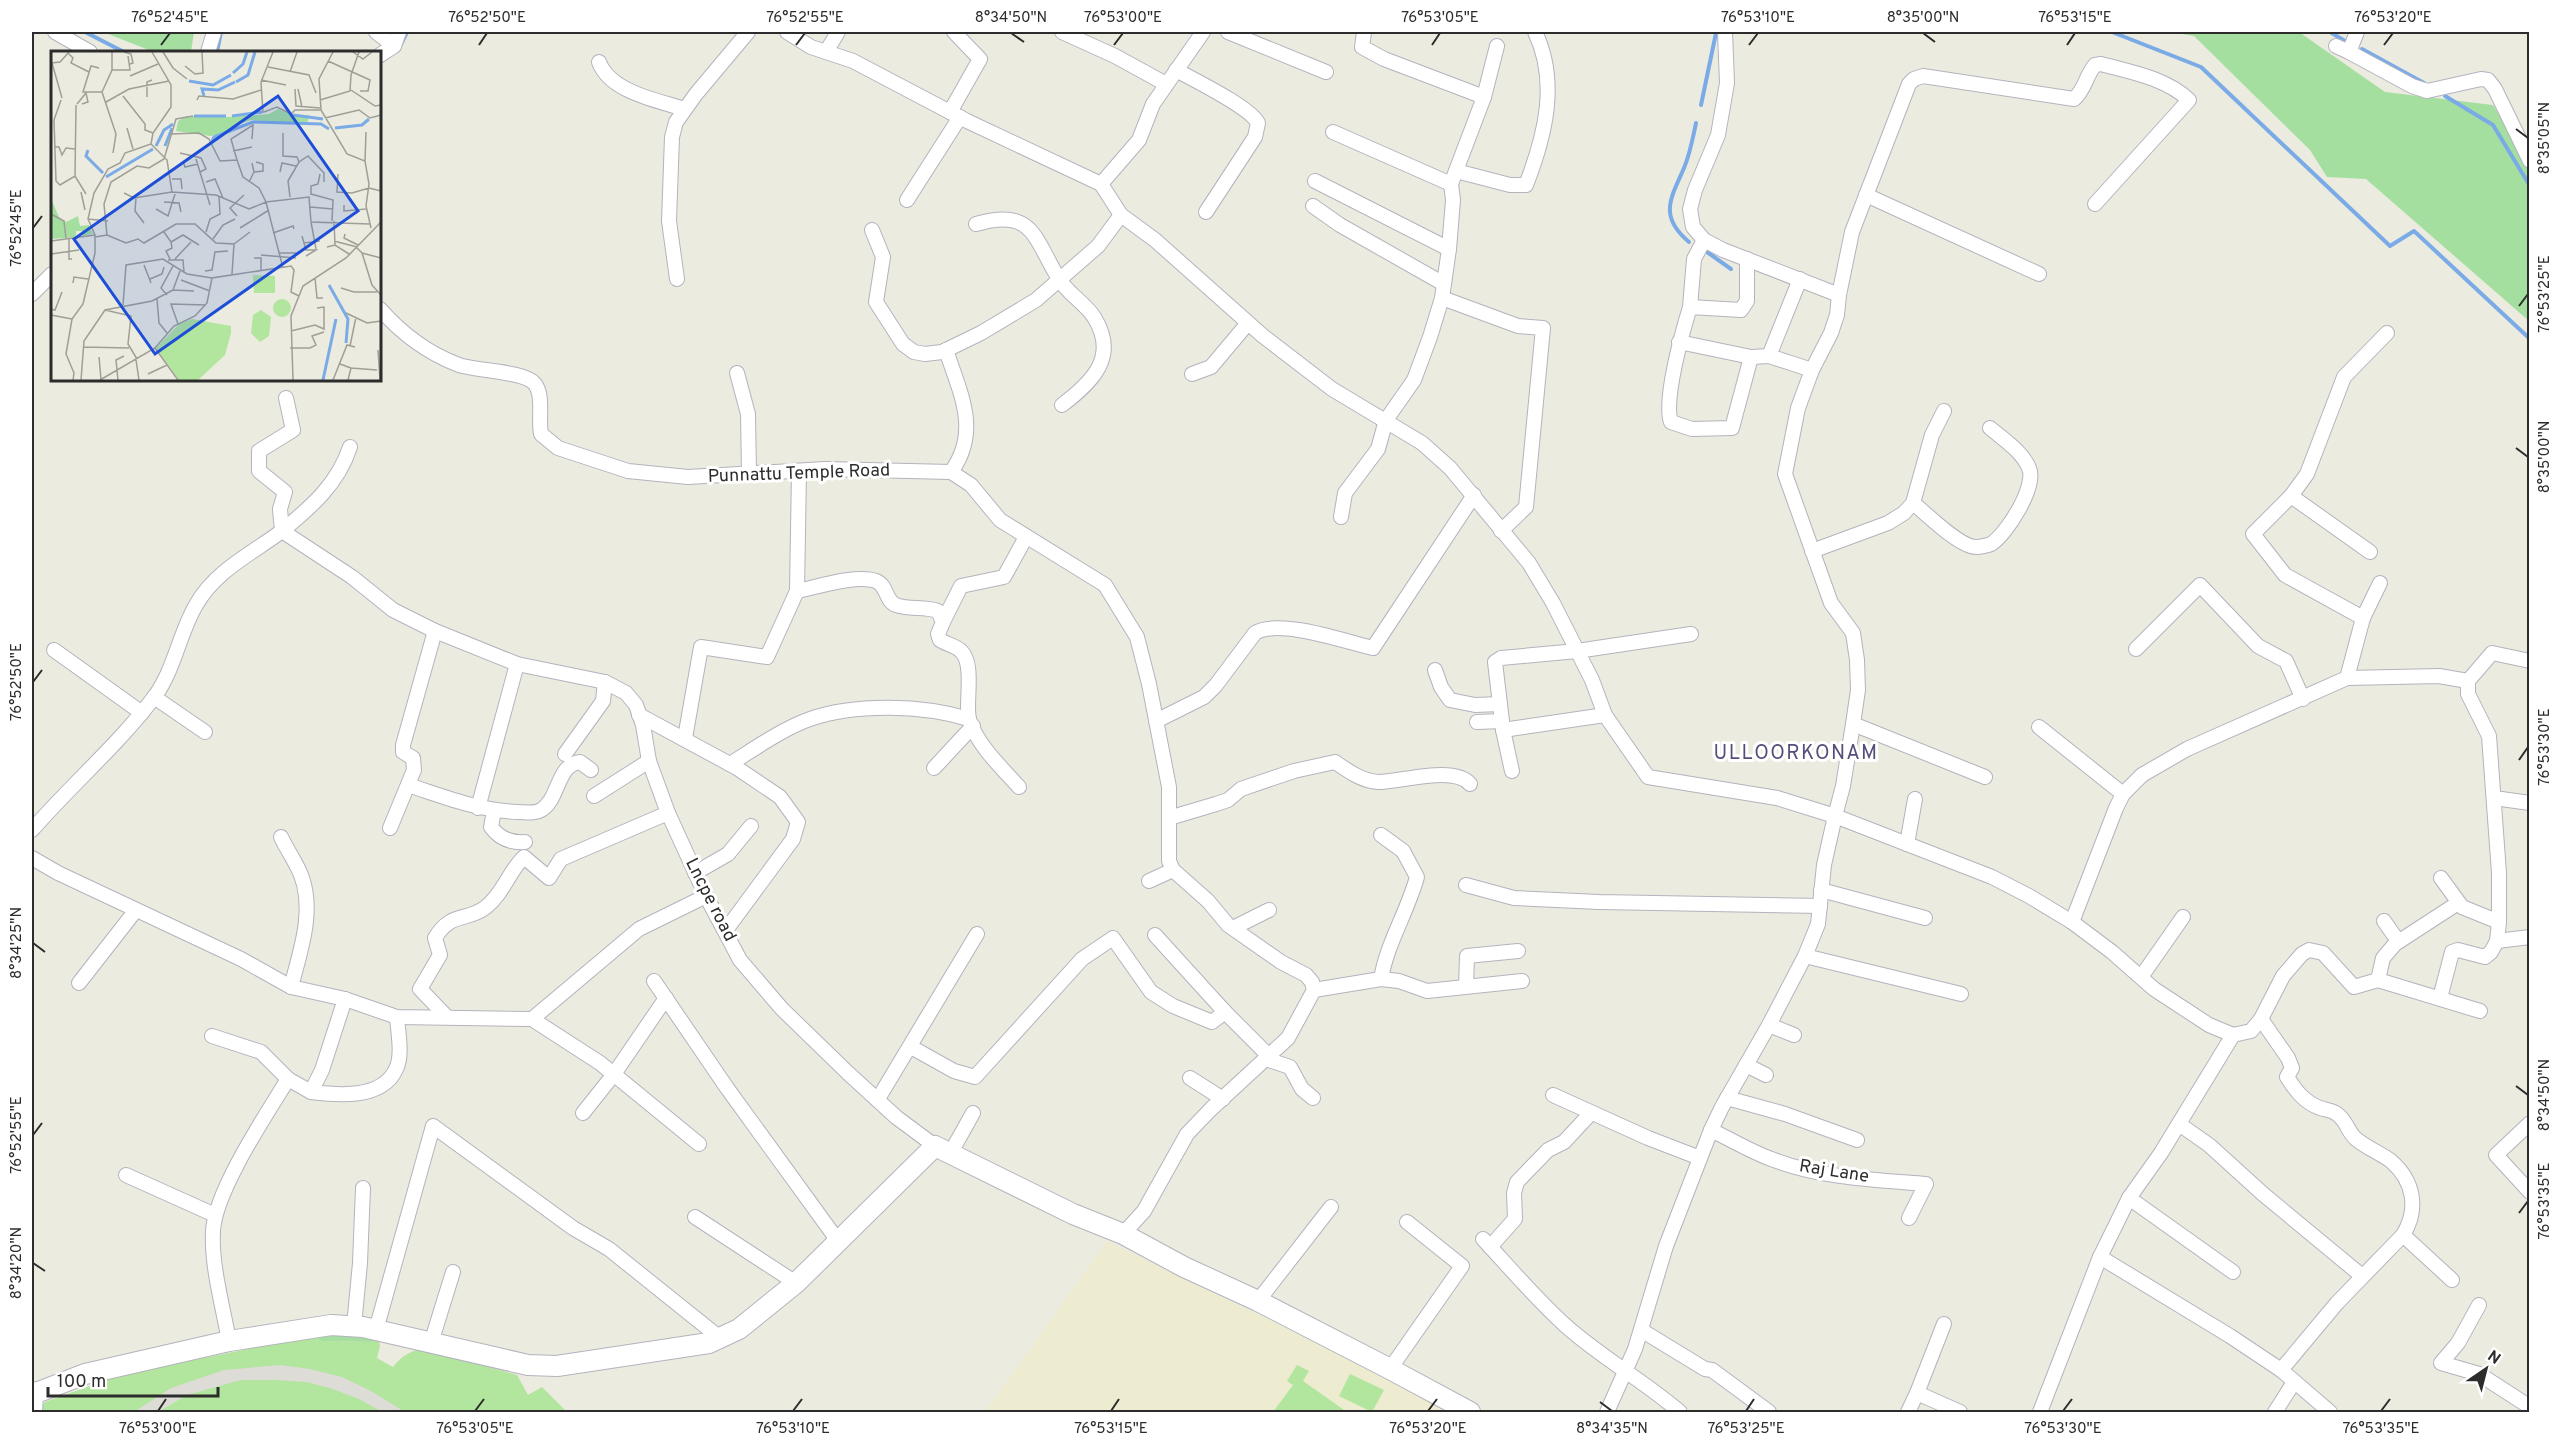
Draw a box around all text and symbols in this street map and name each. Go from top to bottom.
text: 76°52'45"E [131,9,209,28]
text: 76°52'50"E [448,9,526,28]
text: 76°52'55"E [766,9,844,28]
text: 8°34'50"N [975,9,1047,28]
text: 76°53'00"E [1084,9,1162,28]
text: 76°53'05"E [1401,9,1479,28]
text: 76°53'10"E [1721,9,1795,28]
text: 8°35'00"N [1887,9,1959,28]
text: 76°53'15"E [2038,9,2112,28]
text: 76°53'20"E [2354,9,2432,28]
inset map [51,51,381,381]
text: 8°35'05"N [2536,102,2555,174]
text: 76°52'45"E [8,189,27,267]
text: 76°53'25"E [2536,255,2555,333]
text: 8°35'00"N [2536,421,2555,493]
street label: Punnattu Temple Road [707,459,891,489]
text: 76°52'50"E [8,643,27,721]
text: 76°53'30"E [2536,708,2555,786]
district label: ULLOORKONAM [1714,741,1878,767]
street label: Lncpe road [679,854,741,946]
text: 8°34'25"N [8,907,27,979]
text: 8°34'50"N [2536,1059,2555,1131]
text: 76°52'55"E [8,1096,27,1174]
street label: Raj Lane [1797,1155,1871,1189]
text: 76°53'35"E [2536,1162,2555,1240]
text: 8°34'20"N [8,1227,27,1299]
north arrow [2456,1339,2516,1399]
text: N [2483,1347,2504,1370]
scale bar [48,1360,218,1398]
text: 100 m [57,1371,106,1394]
text: 76°53'00"E [119,1420,197,1439]
text: 76°53'05"E [436,1420,514,1439]
text: 76°53'10"E [756,1420,830,1439]
text: 76°53'15"E [1074,1420,1148,1439]
text: 76°53'20"E [1389,1420,1467,1439]
text: 8°34'35"N [1576,1420,1648,1439]
text: 76°53'25"E [1707,1420,1785,1439]
text: 76°53'30"E [2024,1420,2102,1439]
text: 76°53'35"E [2342,1420,2420,1439]

